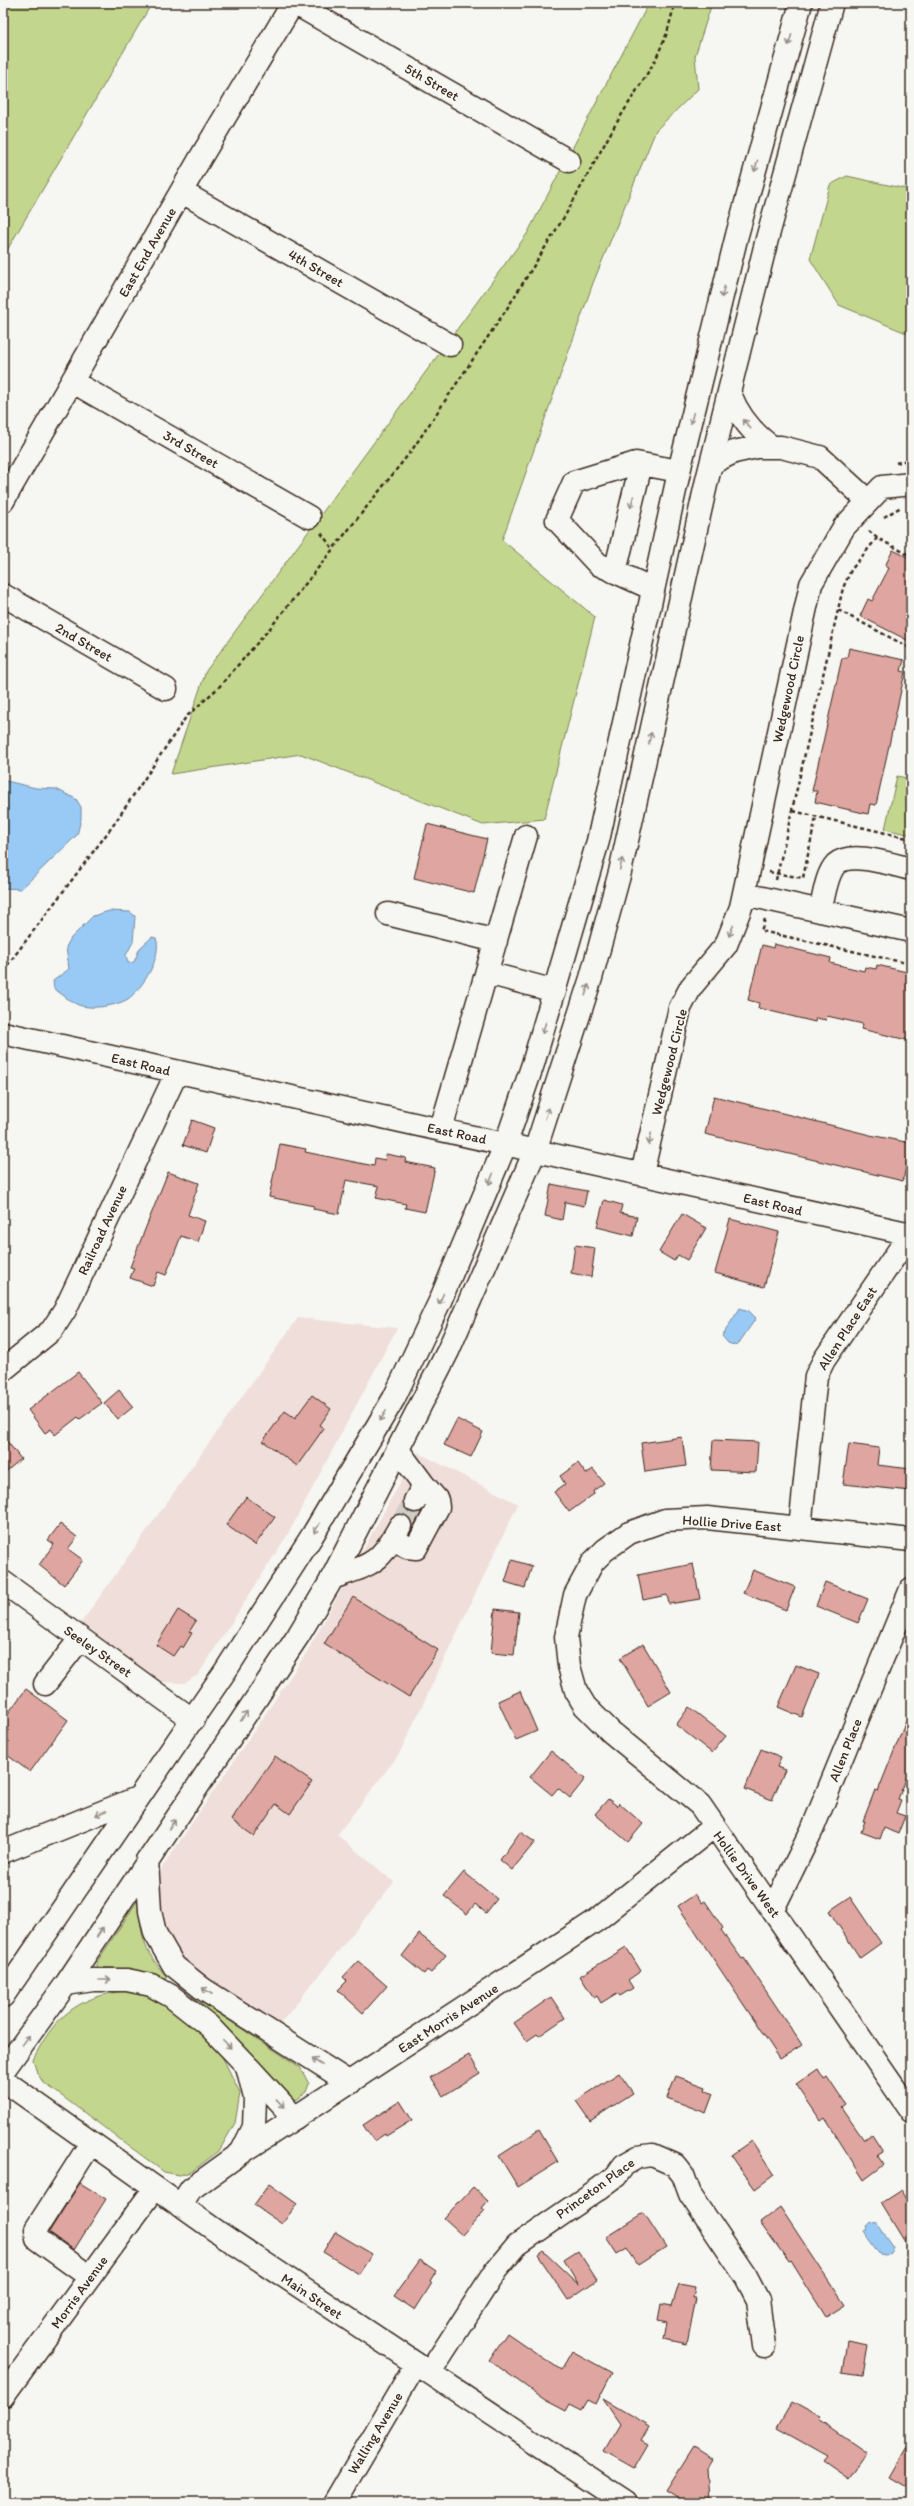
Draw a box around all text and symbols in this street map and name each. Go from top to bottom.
one-way arrow [786,34,793,47]
street label: 5th Street [401,60,462,105]
one-way arrow [752,159,759,172]
street label: East End Avenue [115,204,180,300]
street label: 4th Street [285,246,347,291]
one-way arrow [719,285,726,298]
one-way arrow [688,411,695,424]
one-way arrow [742,419,751,430]
street label: 3rd Street [160,427,221,472]
one-way arrow [628,495,635,508]
street label: 2nd Street [52,619,115,666]
street label: Wedgewood Circle [769,634,808,744]
one-way arrow [646,731,654,744]
one-way arrow [618,858,626,871]
one-way arrow [727,924,735,936]
one-way arrow [584,983,591,996]
street label: Wedgewood Circle [648,1007,691,1117]
one-way arrow [540,1021,547,1034]
street label: East Road [110,1049,172,1080]
one-way arrow [544,1107,551,1120]
street label: East Road [426,1119,488,1148]
one-way arrow [646,1132,654,1145]
one-way arrow [487,1173,494,1185]
street label: Railroad Avenue [74,1182,131,1278]
street label: East Road [742,1189,804,1220]
street label: Allen Place East [814,1283,881,1373]
one-way arrow [437,1293,444,1305]
one-way arrow [379,1410,387,1422]
street label: Hollie Drive East [682,1512,782,1535]
one-way arrow [312,1522,320,1534]
street label: Seeley Street [61,1622,135,1681]
one-way arrow [240,1711,248,1722]
street label: Allen Place [825,1716,866,1784]
one-way arrow [95,1810,107,1818]
one-way arrow [168,1819,176,1830]
street label: Hollie Drive West [709,1828,784,1921]
one-way arrow [95,1927,104,1938]
one-way arrow [98,1976,111,1984]
street label: East Morris Avenue [395,1980,502,2057]
one-way arrow [201,1987,213,1995]
one-way arrow [22,2034,30,2045]
one-way arrow [222,2039,232,2049]
one-way arrow [311,2057,323,2065]
one-way arrow [276,2097,285,2108]
street label: Princeton Place [553,2154,638,2223]
street label: Morris Avenue [47,2252,112,2332]
street label: Main Street [278,2270,346,2323]
street label: Walling Avenue [344,2389,407,2478]

